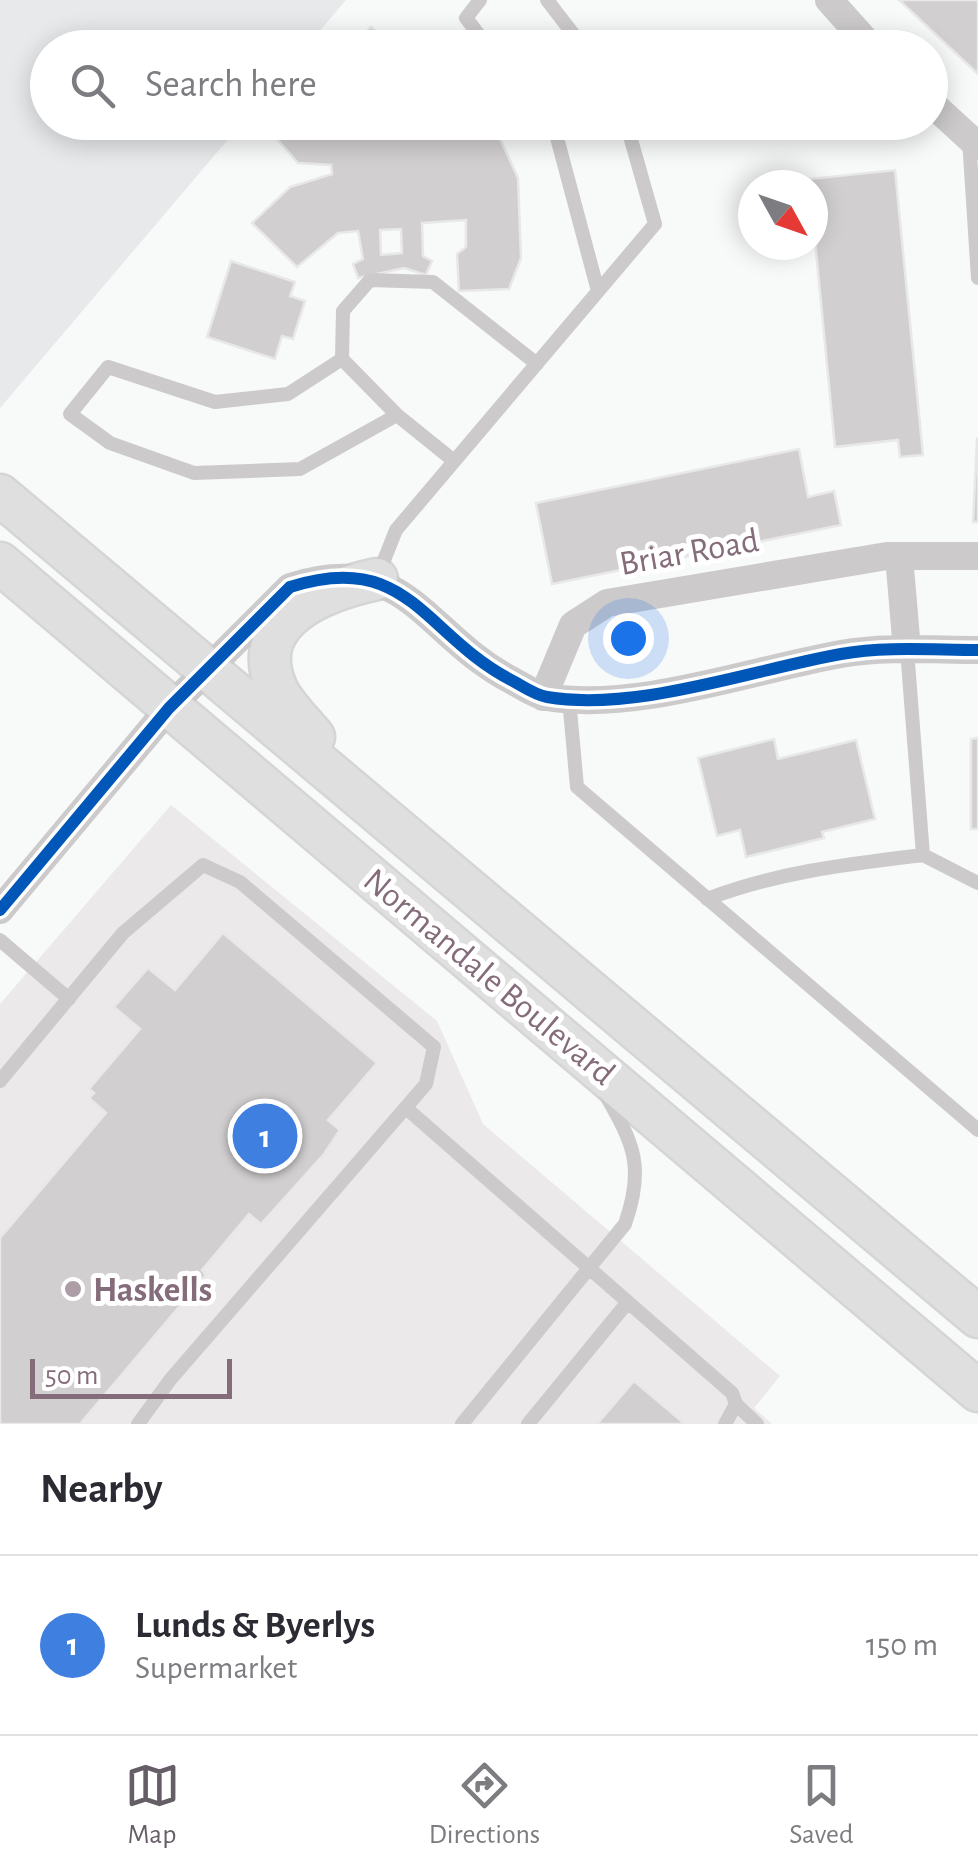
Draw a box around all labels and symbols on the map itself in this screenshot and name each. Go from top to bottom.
north arrow [738,170,828,260]
street label: Briar Road [617,523,762,582]
your location [603,613,654,664]
street label: Normandale Boulevard [357,862,621,1092]
pin: 1 [232,1098,298,1174]
place label: Haskells [93,1273,212,1308]
marker: Haskells [62,1278,84,1300]
scale bar [30,1354,232,1398]

